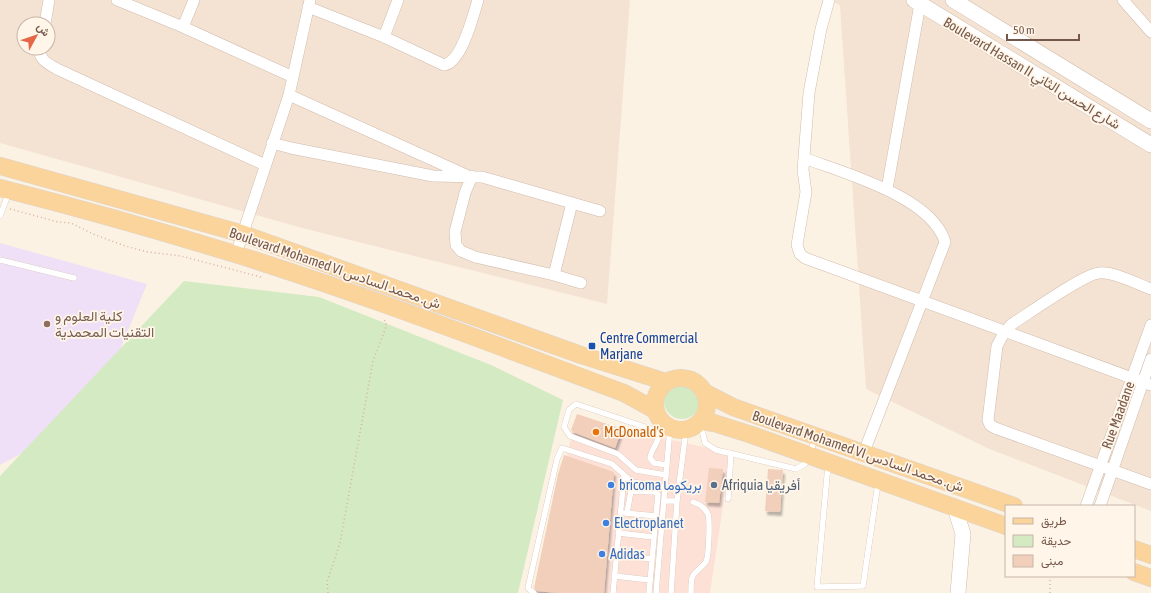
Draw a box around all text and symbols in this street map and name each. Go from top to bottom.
street label: Boulevard Hassan II شارع الحسن الثاني [939,14,1123,136]
north arrow [16,16,56,56]
scale bar [1007,16,1079,42]
text: ش [34,21,53,39]
text: 50 m [1013,23,1035,37]
street label: Boulevard Mohamed VI ش. محمد السادس [227,224,443,313]
place label: كلية العلوم و التقنيات المحمدية [55,308,154,340]
marker: كلية العلوم و التقنيات المحمدية [42,319,52,329]
place label: Centre Commercial Marjane [600,330,698,362]
marker: Centre Commercial Marjane [587,341,597,351]
street label: Rue Maadane [1098,379,1138,451]
street label: Boulevard Mohamed VI ش. محمد السادس [750,407,966,496]
place label: McDonald's [604,424,664,440]
marker: McDonald's [591,427,601,437]
place label: bricoma بريكوما [619,477,702,494]
place label: Afriquia أفريقيا [722,477,800,494]
marker: bricoma بريكوما [606,480,616,490]
marker: Afriquia أفريقيا [709,480,719,490]
legend [1005,505,1135,577]
text: طريق [1041,514,1067,529]
place label: Electroplanet [614,515,684,531]
marker: Electroplanet [601,518,611,528]
text: حديقة [1041,534,1071,548]
place label: Adidas [610,546,645,562]
marker: Adidas [597,549,607,559]
text: مبنى [1041,554,1063,569]

